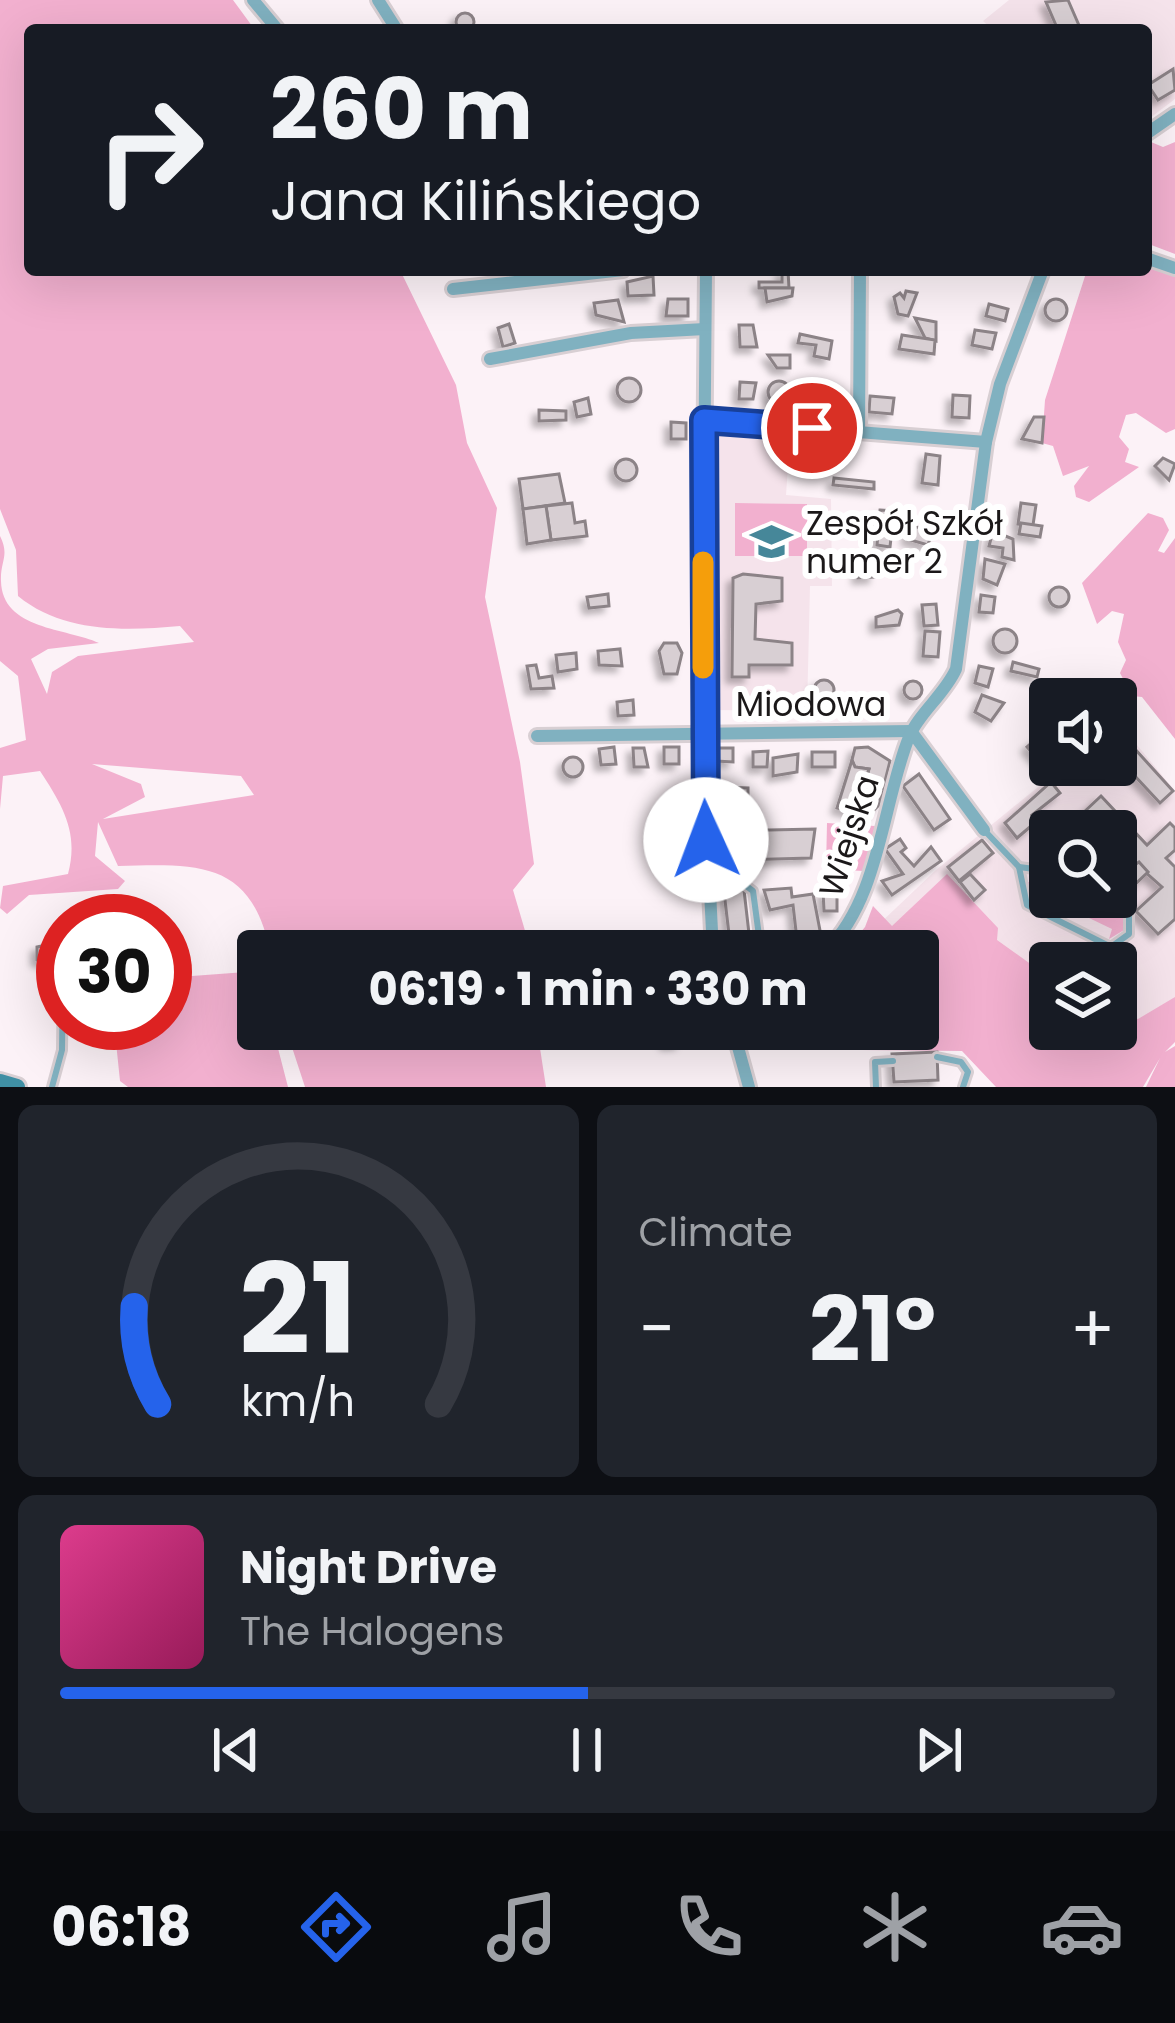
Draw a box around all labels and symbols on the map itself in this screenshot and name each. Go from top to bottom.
pin [761,377,863,479]
place label: Zespół Szkół numer 2 [806,500,1003,585]
school or university icon: Zespół Szkół numer 2 [749,519,795,565]
street label: Miodowa [736,681,886,728]
street label: Wiejska [807,769,891,903]
position arrow [643,777,769,903]
speed limit sign: 30 [36,894,192,1050]

